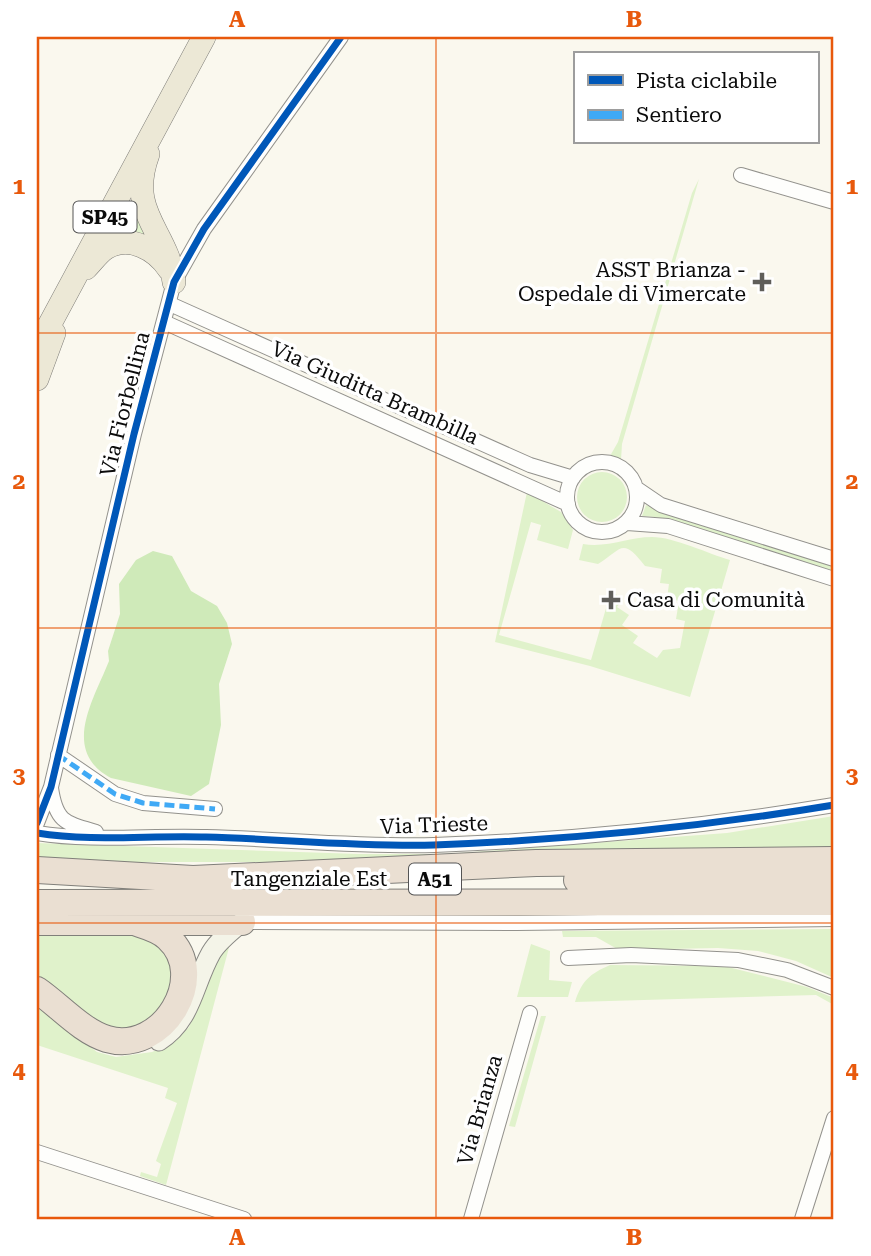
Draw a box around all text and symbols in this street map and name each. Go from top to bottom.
text: A [229,6,246,33]
text: B [626,6,642,33]
legend [574,52,818,144]
text: Pista ciclabile [636,69,777,93]
text: Sentiero [636,103,722,127]
text: 1 [13,173,26,200]
text: 1 [846,173,859,200]
road number: SP45 [74,202,136,232]
place label: ASST Brianza - Ospedale di Vimercate [518,258,746,306]
marker: ASST Brianza - Ospedale di Vimercate [752,272,772,292]
street label: Via Fiorbellina [95,329,155,479]
street label: Via Giuditta Brambilla [268,336,483,450]
text: 2 [13,468,25,495]
text: 2 [846,468,858,495]
place label: Casa di Comunità [627,588,806,612]
marker: Casa di Comunità [601,590,621,610]
text: 3 [13,762,26,789]
text: 3 [846,762,859,789]
street label: Via Trieste [380,811,488,839]
road number: A51 [409,864,461,894]
street label: Tangenziale Est [231,867,388,891]
street label: Via Brianza [453,1051,507,1168]
text: 4 [13,1057,26,1084]
text: 4 [846,1057,859,1084]
text: A [229,1224,246,1251]
text: B [626,1224,642,1251]

